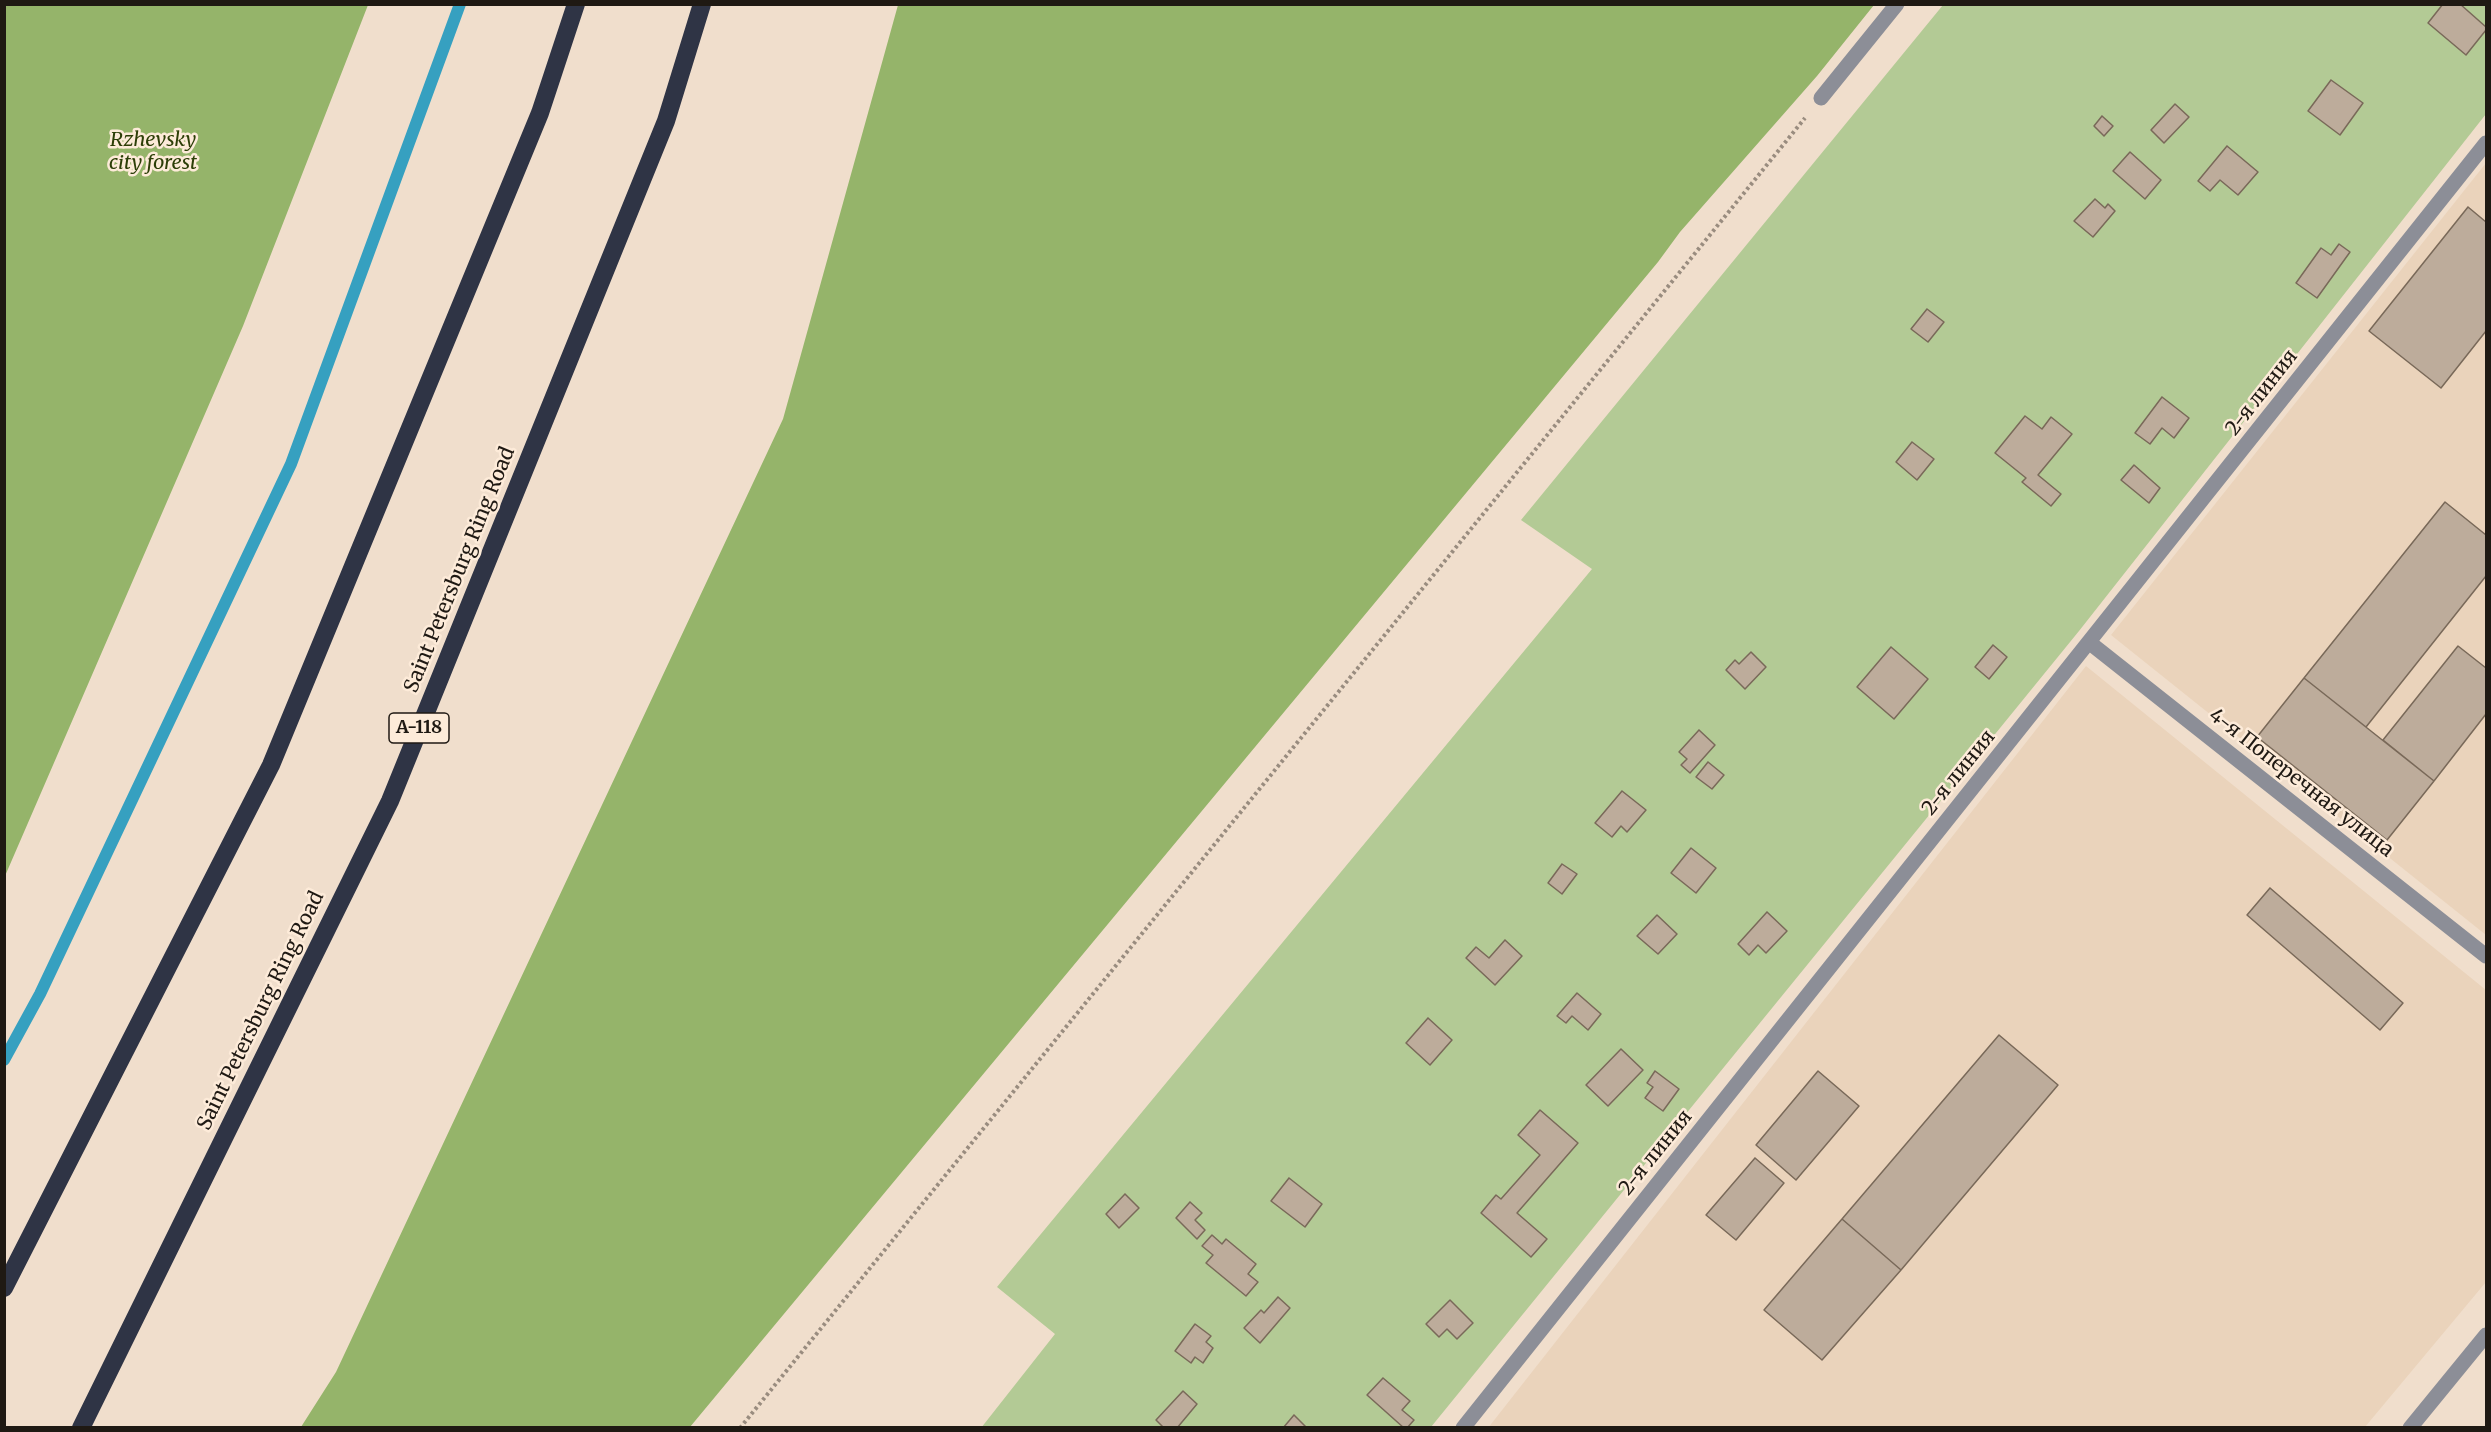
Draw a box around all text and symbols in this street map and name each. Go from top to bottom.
park label: Rzhevsky city forest [109,128,197,175]
street label: 2-я линия [2221,345,2303,441]
street label: Saint Petersburg Ring Road [400,444,520,696]
street label: 4-я Поперечная улица [2204,703,2398,863]
road number: А-118 [389,713,449,743]
street label: 2-я линия [1917,726,2001,820]
street label: Saint Petersburg Ring Road [193,888,329,1134]
street label: 2-я линия [1614,1106,1698,1200]

